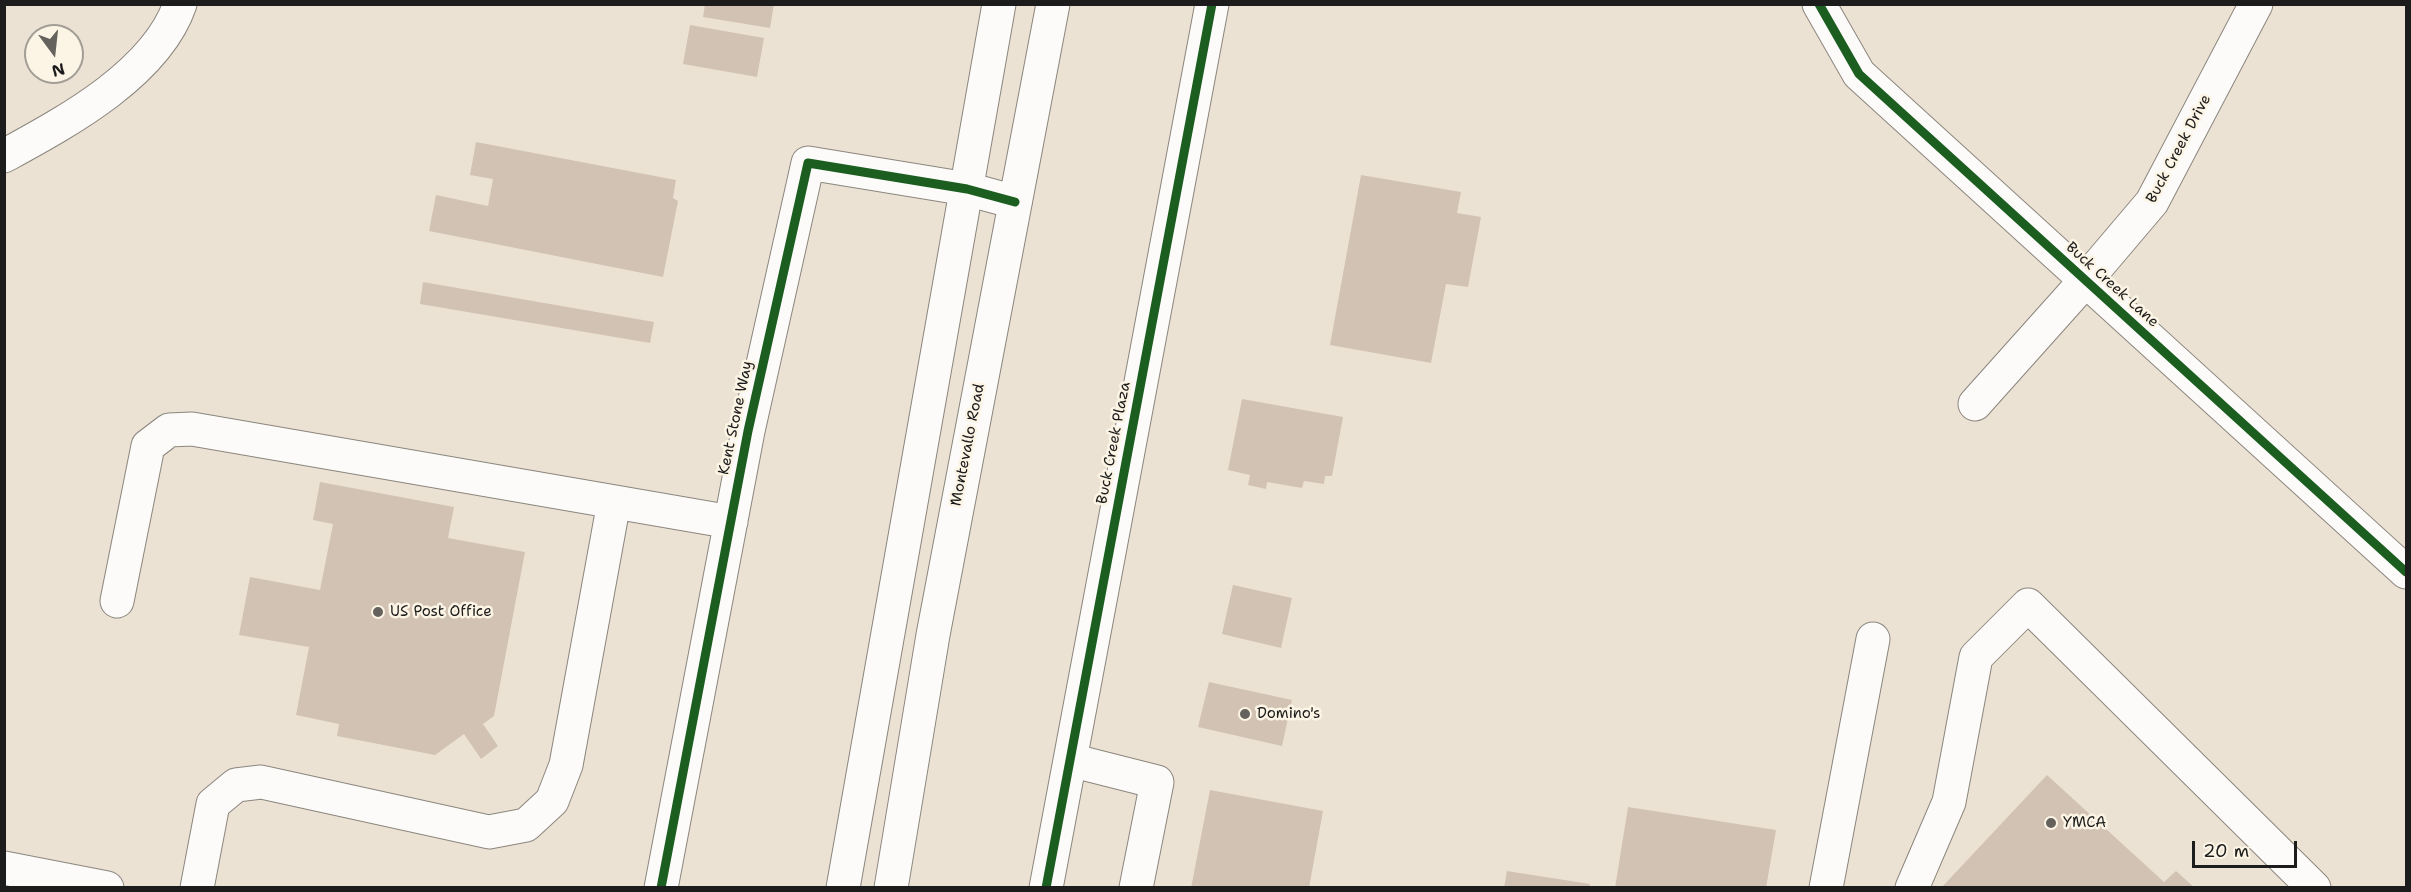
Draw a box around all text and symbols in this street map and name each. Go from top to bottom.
north arrow [24,24,84,84]
text: N [49,58,67,82]
street label: Buck Creek Drive [2143,92,2215,206]
street label: Buck Creek Lane [2062,239,2162,331]
street label: Kent Stone Way [715,359,757,477]
street label: Buck Creek Plaza [1093,380,1135,506]
street label: Montevallo Road [947,382,989,508]
place label: US Post Office [390,603,492,621]
marker: US Post Office [371,605,385,619]
place label: Domino's [1257,705,1320,723]
marker: Domino's [1238,707,1252,721]
place label: YMCA [2063,814,2106,832]
marker: YMCA [2044,816,2058,830]
scale bar [2195,829,2300,867]
text: 20 m [2203,839,2249,863]

